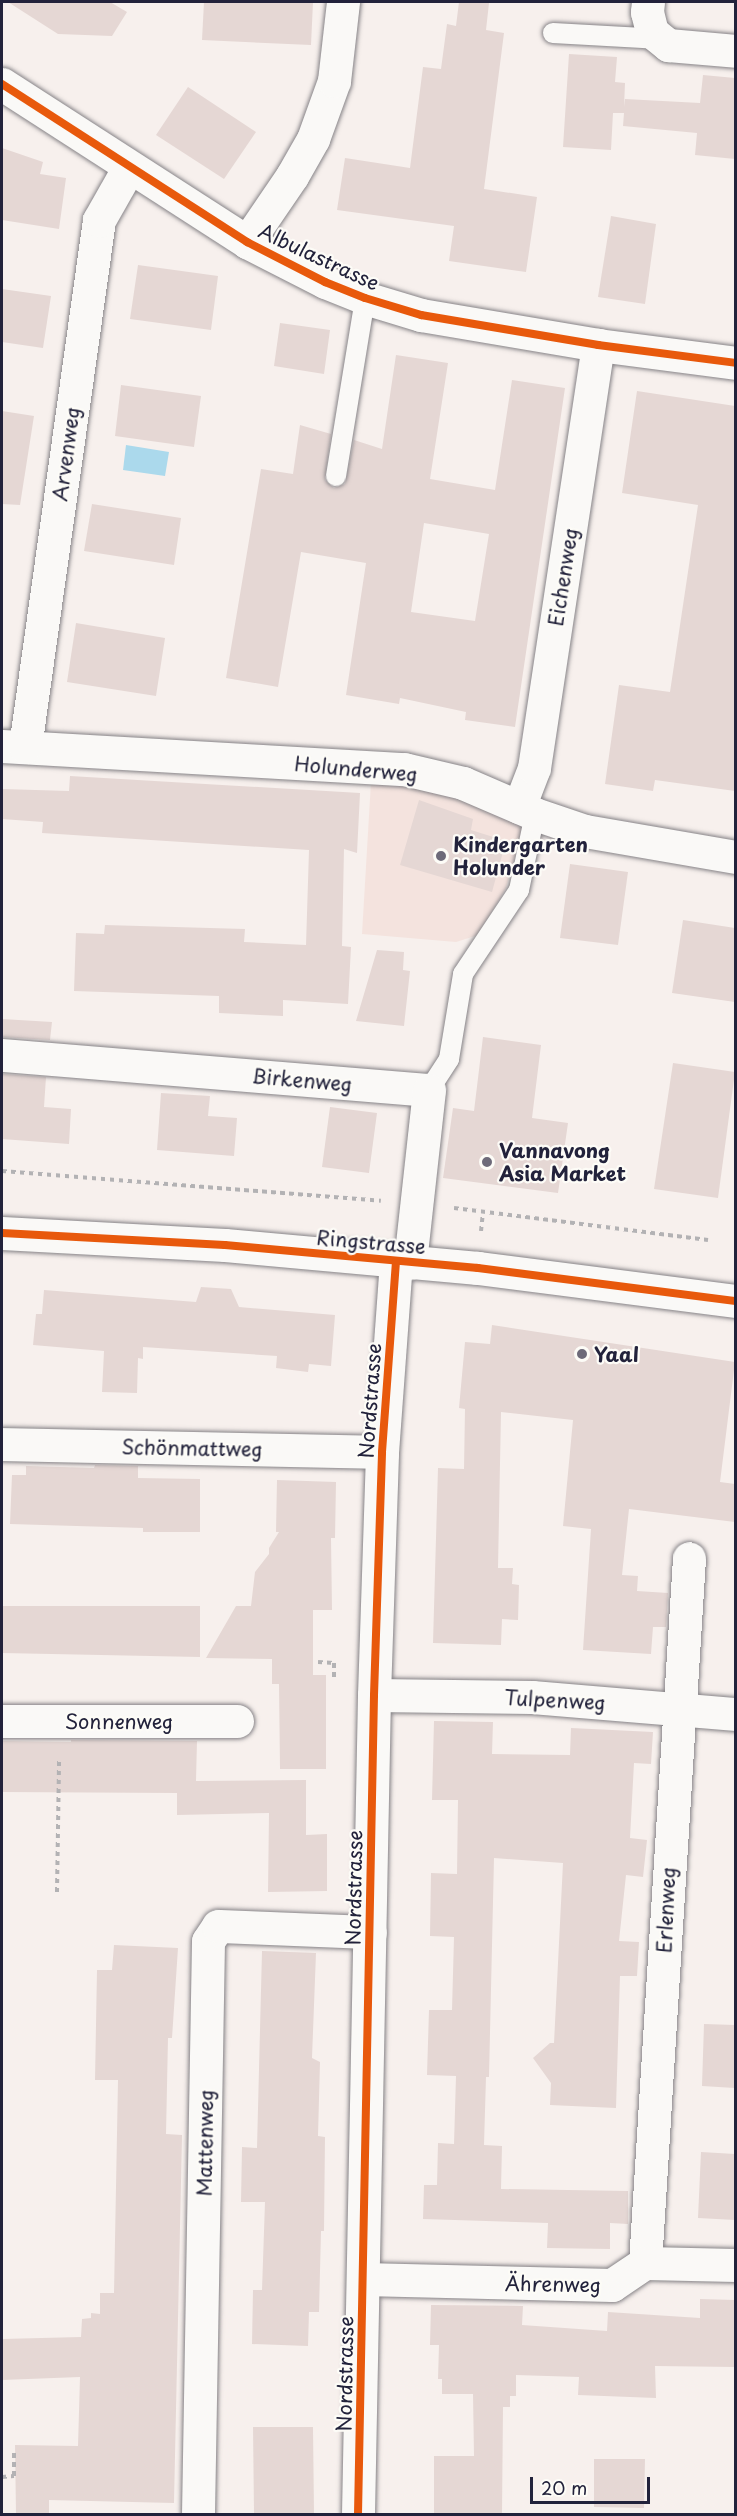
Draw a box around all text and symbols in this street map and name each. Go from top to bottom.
street label: Albulastrasse [255,219,383,295]
street label: Arvenweg [48,405,84,503]
street label: Eichenweg [543,526,583,628]
street label: Holunderweg [293,752,419,786]
place label: Kindergarten Holunder [453,832,588,879]
marker: Kindergarten Holunder [434,849,448,863]
street label: Birkenweg [251,1064,353,1096]
place label: Vannavong Asia Market [499,1138,626,1185]
marker: Vannavong Asia Market [480,1155,494,1169]
street label: Ringstrasse [315,1225,427,1259]
street label: Nordstrasse [354,1342,386,1460]
place label: Yaal [594,1342,639,1366]
marker: Yaal [575,1347,589,1361]
street label: Schönmattweg [121,1435,263,1461]
street label: Tulpenweg [504,1685,606,1715]
street label: Sonnenweg [65,1709,173,1733]
street label: Nordstrasse [341,1830,367,1946]
street label: Erlenweg [652,1866,680,1954]
street label: Mattenweg [192,2089,218,2197]
street label: Ährenweg [505,2271,601,2297]
street label: Nordstrasse [332,2316,358,2432]
scale bar [533,2465,653,2503]
text: 20 m [541,2474,587,2501]

